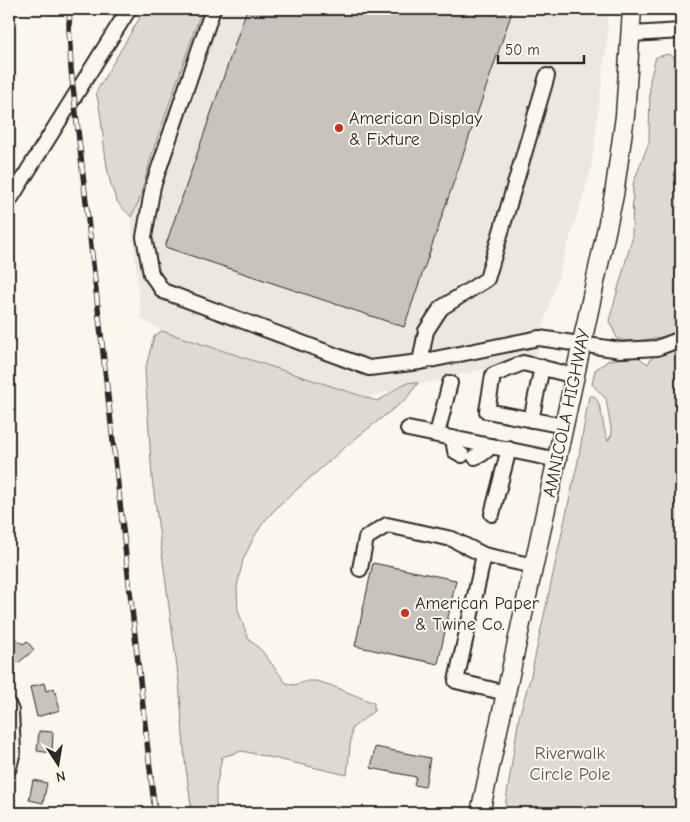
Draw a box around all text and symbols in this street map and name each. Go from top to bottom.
scale bar [498,32,584,64]
text: 50 m [505,41,540,59]
place label: American Display & Fixture [349,108,483,150]
marker: American Display & Fixture [333,122,345,134]
street label: AMNICOLA HIGHWAY [539,326,595,499]
place label: American Paper & Twine Co. [415,593,540,635]
marker: American Paper & Twine Co. [399,607,411,619]
north arrow [32,740,82,790]
park label: Riverwalk Circle Pole [529,743,611,785]
text: N [54,767,67,785]

